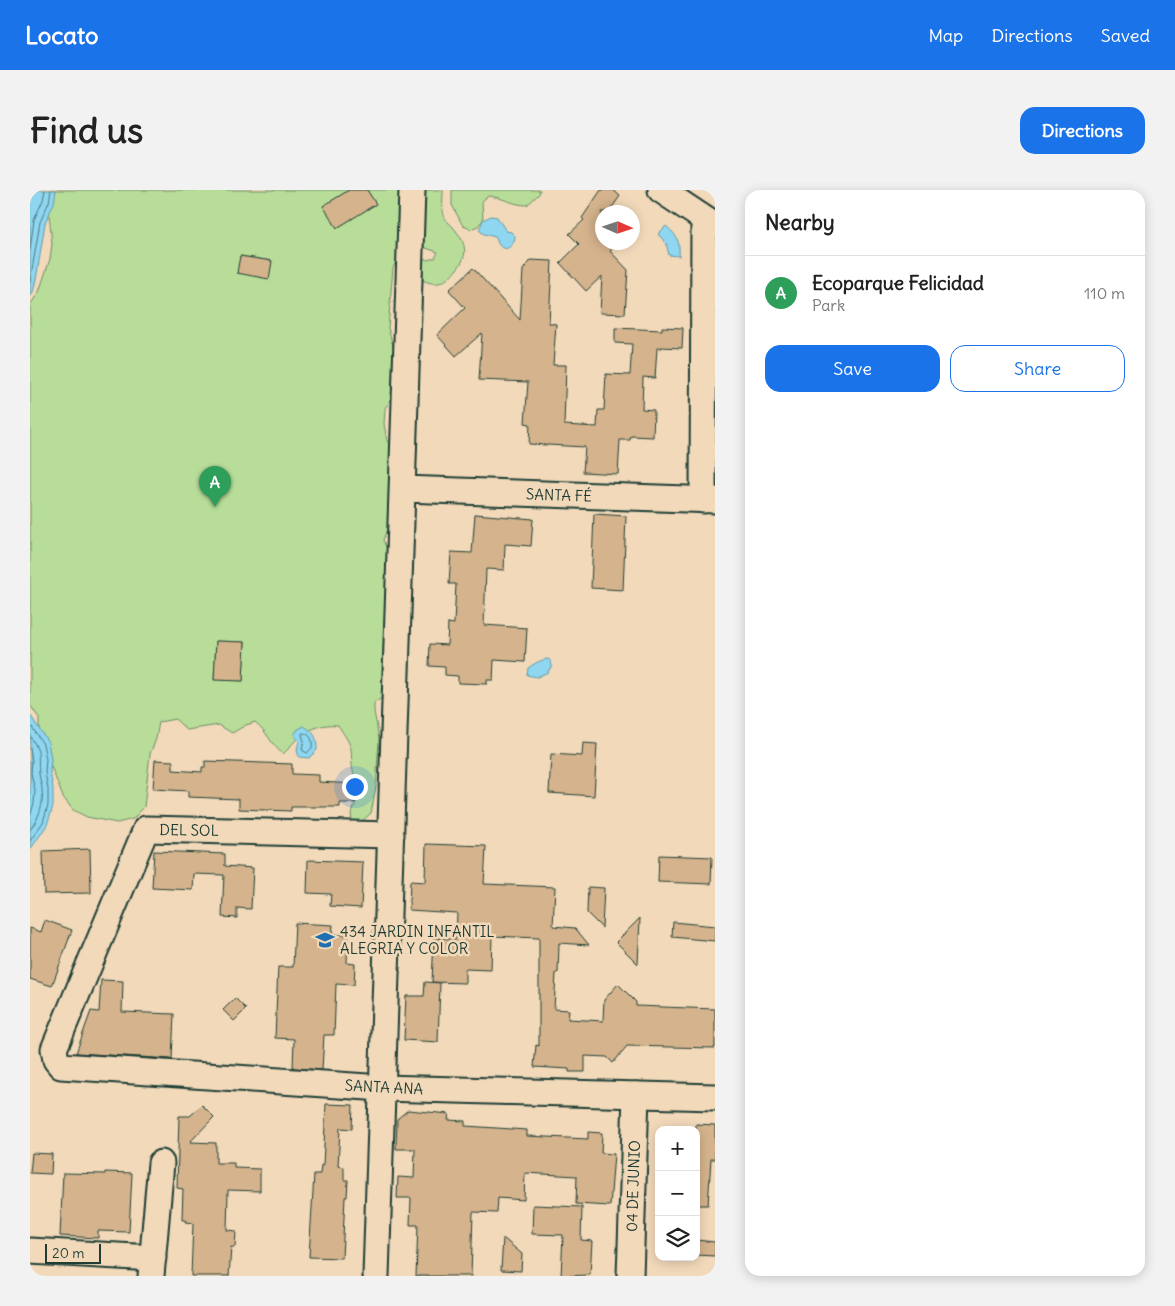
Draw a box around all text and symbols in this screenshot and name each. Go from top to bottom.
text: Locato [25,20,99,50]
text: Map [928,24,963,47]
text: Directions [991,24,1073,47]
text: Saved [1101,24,1150,47]
button: Directions [1020,107,1145,154]
text: Find us [30,108,143,152]
north arrow [595,205,640,250]
text: Nearby [765,209,835,236]
text: Ecoparque Felicidad [812,271,984,295]
text: A [776,283,786,303]
text: 110 m [1084,283,1125,303]
text: Park [812,295,845,315]
button: Save [765,345,940,392]
button: Share [950,345,1125,392]
pin: A [199,466,231,507]
street label: SANTA FÉ [526,484,593,506]
your location [342,774,368,800]
street label: DEL SOL [159,820,219,840]
place label: 434 JARDIN INFANTIL ALEGRIA Y COLOR [340,922,494,958]
school or university icon: 434 JARDIN INFANTIL ALEGRIA Y COLOR [314,929,336,951]
street label: SANTA ANA [344,1075,424,1099]
map controls [655,1126,700,1261]
button: + [655,1126,700,1171]
street label: 04 DE JUNIO [622,1140,644,1232]
button: − [655,1171,700,1216]
button: layers [655,1216,700,1261]
scale bar [45,1241,101,1264]
text: 20 m [52,1244,85,1262]

